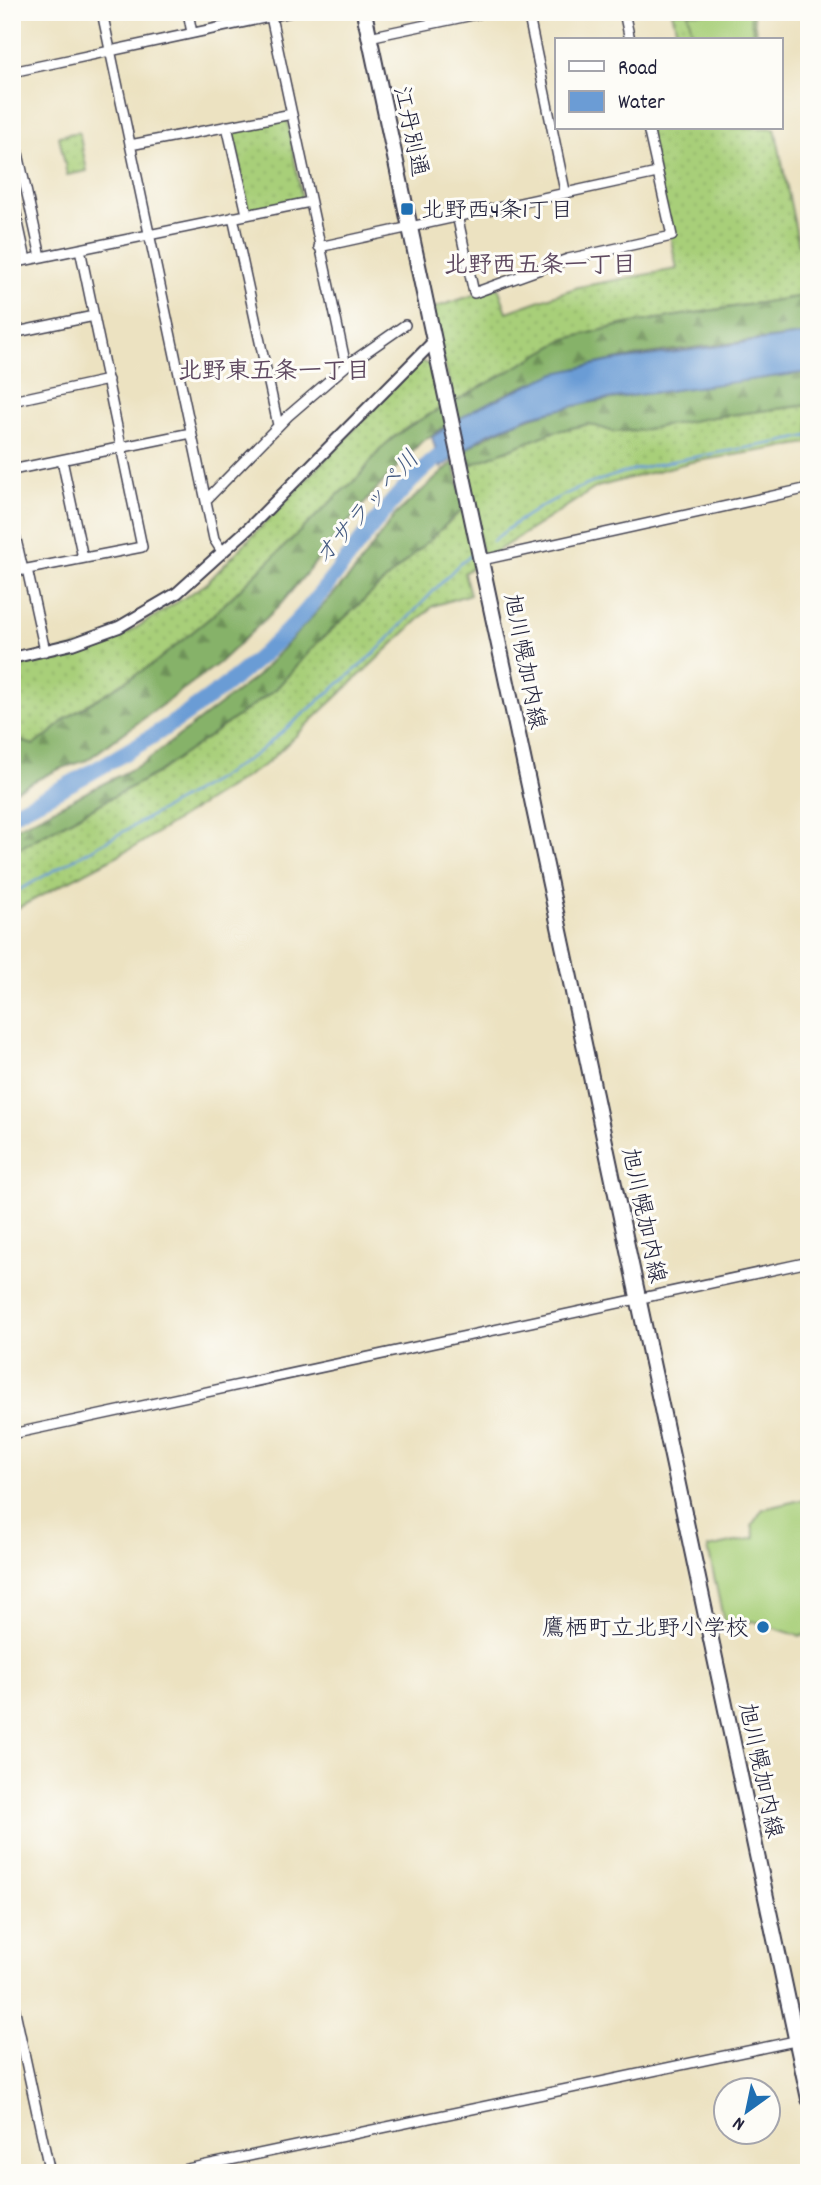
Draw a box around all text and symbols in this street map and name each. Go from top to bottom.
legend [555,38,782,130]
text: Road [618,55,657,85]
street label: 江丹別通 [383,83,434,180]
text: Water [618,89,665,119]
place label: 北野西4条1丁目 [421,196,574,229]
marker: 北野西4条1丁目 [399,201,415,217]
district label: 北野西五条一丁目 [444,250,636,284]
district label: 北野東五条一丁目 [178,356,370,390]
water label: オサラッペ川 [307,444,429,574]
street label: 旭川幌加内線 [493,591,552,733]
street label: 旭川幌加内線 [611,1145,672,1287]
place label: 鷹栖町立北野小学校 [542,1614,749,1647]
marker: 鷹栖町立北野小学校 [755,1619,771,1635]
street label: 旭川幌加内線 [728,1700,789,1842]
north arrow [712,2076,782,2146]
text: N [728,2108,751,2136]

